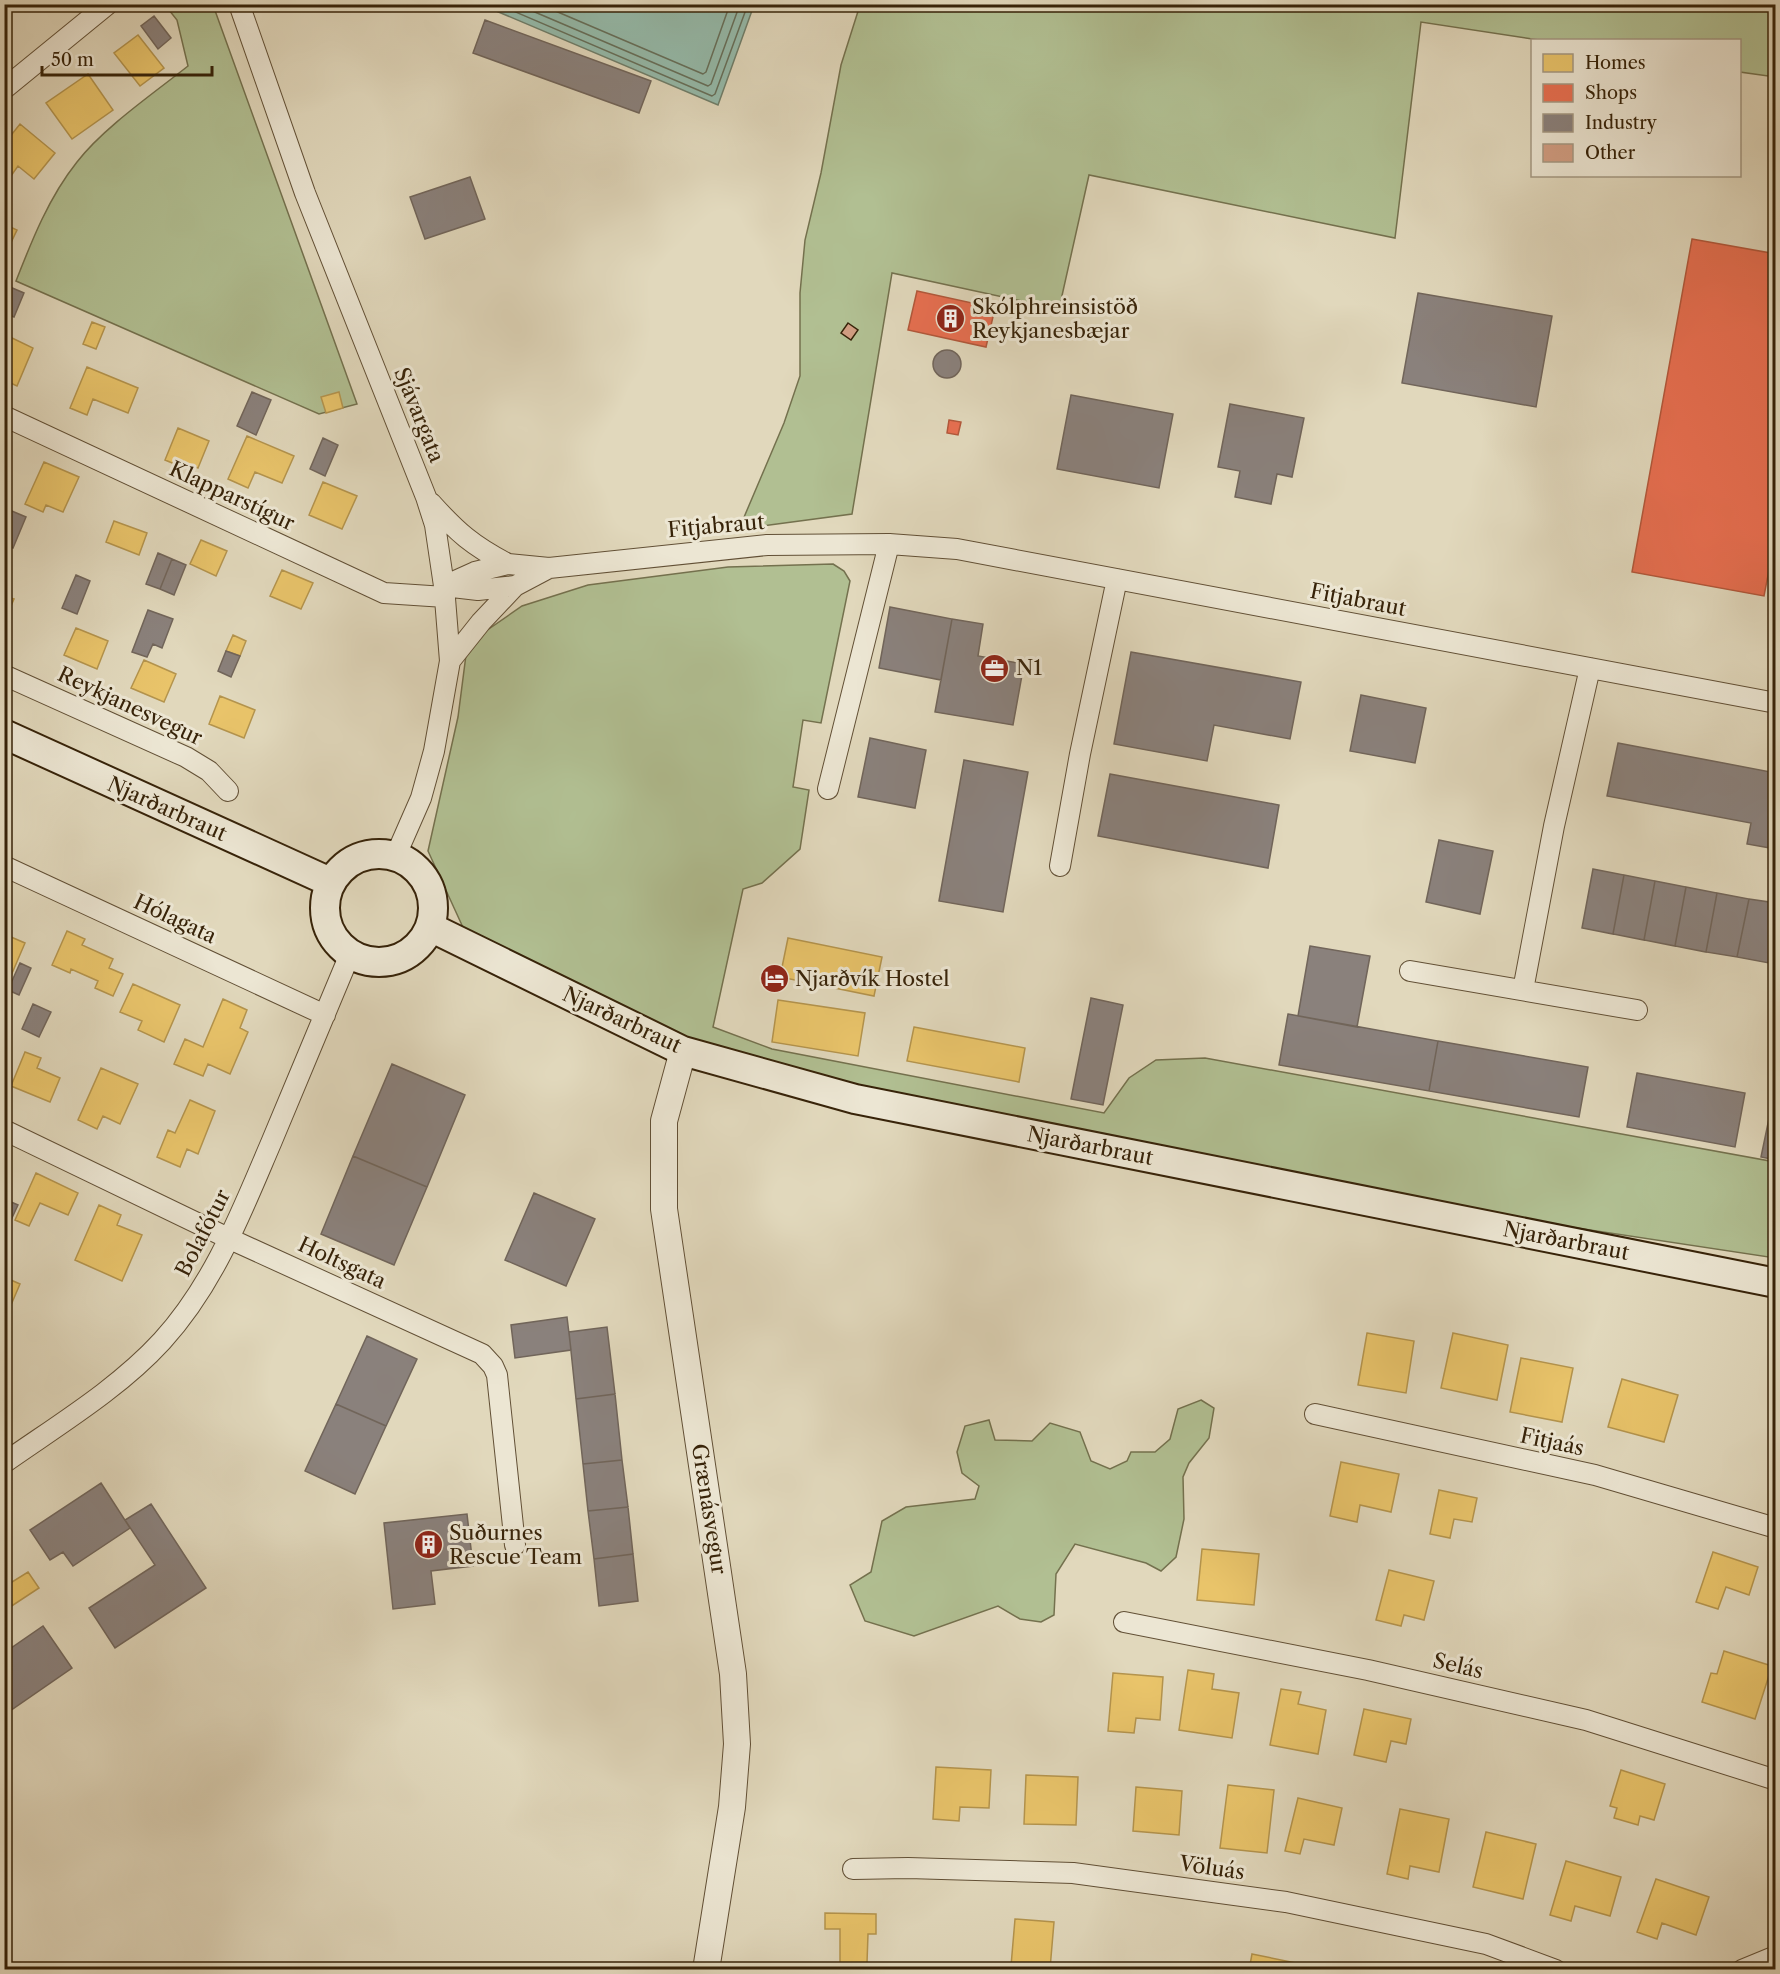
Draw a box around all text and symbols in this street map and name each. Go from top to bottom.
scale bar [42,39,212,77]
legend [1531,39,1741,177]
text: 50 m [51,49,94,71]
text: Homes [1585,52,1646,74]
text: Shops [1585,82,1637,104]
text: Industry [1585,112,1658,134]
text: Other [1585,142,1636,164]
place label: Skólphreinsistöð Reykjanesbæjar [972,294,1138,343]
building icon: Skólphreinsistöð Reykjanesbæjar [935,303,967,335]
street label: Sjávargata [389,364,450,467]
street label: Klapparstígur [166,456,299,536]
street label: Fitjabraut [666,509,766,542]
street label: Fitjabraut [1308,578,1409,621]
office icon: N1 [979,652,1011,684]
place label: N1 [1016,655,1042,680]
street label: Reykjanesvegur [54,661,207,750]
street label: Njarðarbraut [104,771,231,846]
street label: Hólagata [130,889,221,949]
hotel icon: Njarðvík Hostel [758,963,790,995]
place label: Njarðvík Hostel [795,966,950,991]
street label: Njarðarbraut [559,981,686,1058]
street label: Njarðarbraut [1025,1121,1156,1170]
street label: Bolafótur [170,1185,235,1280]
street label: Njarðarbraut [1501,1216,1632,1265]
street label: Holtsgata [294,1231,391,1294]
street label: Fitjaás [1518,1423,1586,1460]
street label: Grænásvegur [687,1442,732,1576]
place label: Suðurnes Rescue Team [449,1520,582,1569]
building icon: Suðurnes Rescue Team [412,1529,444,1561]
street label: Selás [1431,1648,1486,1683]
street label: Völuás [1177,1850,1246,1884]

